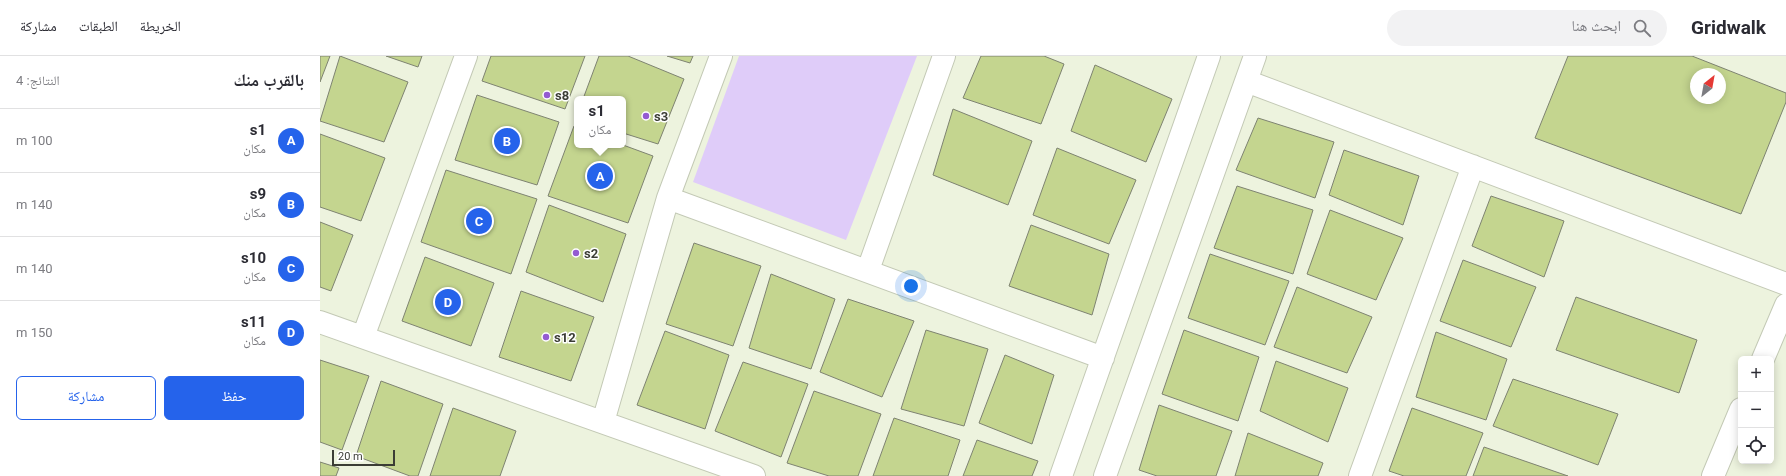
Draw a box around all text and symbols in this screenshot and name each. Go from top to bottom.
search box [1387,10,1667,46]
text: Gridwalk [1691,16,1766,39]
text: ابحث هنا [1572,17,1621,35]
icon: search [1631,17,1653,39]
text: مشاركة [20,18,57,34]
text: الطبقات [79,18,118,34]
text: الخريطة [140,18,181,34]
north arrow [1690,68,1726,104]
text: بالقرب منك [233,70,304,90]
text: النتائج: 4 [16,73,60,88]
place label: s8 [555,88,569,103]
marker: s8 [542,90,552,100]
popup [574,96,626,148]
text: s1 [589,102,605,120]
place label: s3 [654,109,668,124]
marker: s3 [641,111,651,121]
text: s1 [250,121,266,139]
text: مكان [589,122,611,137]
pin: B [494,126,520,156]
text: 100 m [16,133,53,148]
text: A [287,133,295,148]
text: مكان [243,141,266,156]
pin: A [587,161,613,191]
text: s9 [250,185,266,203]
text: 140 m [16,197,53,212]
text: B [287,197,295,212]
text: مكان [243,205,266,220]
pin: C [466,206,492,236]
place label: s2 [584,246,598,261]
marker: s2 [571,248,581,258]
text: s10 [241,249,266,267]
text: 140 m [16,261,53,276]
text: C [287,261,295,276]
text: مكان [243,269,266,284]
your location [901,276,921,296]
pin: D [435,287,461,317]
text: s11 [241,313,266,331]
text: 150 m [16,325,53,340]
text: D [287,325,295,340]
place label: s12 [554,330,576,345]
marker: s12 [541,332,551,342]
text: مكان [243,333,266,348]
map controls [1738,356,1774,464]
button: + [1738,356,1774,392]
button: مشاركة [16,376,156,420]
button: حفظ [164,376,304,420]
button: − [1738,392,1774,428]
button: locate [1738,428,1774,464]
scale bar [332,448,395,467]
text: 20 m [338,450,363,463]

